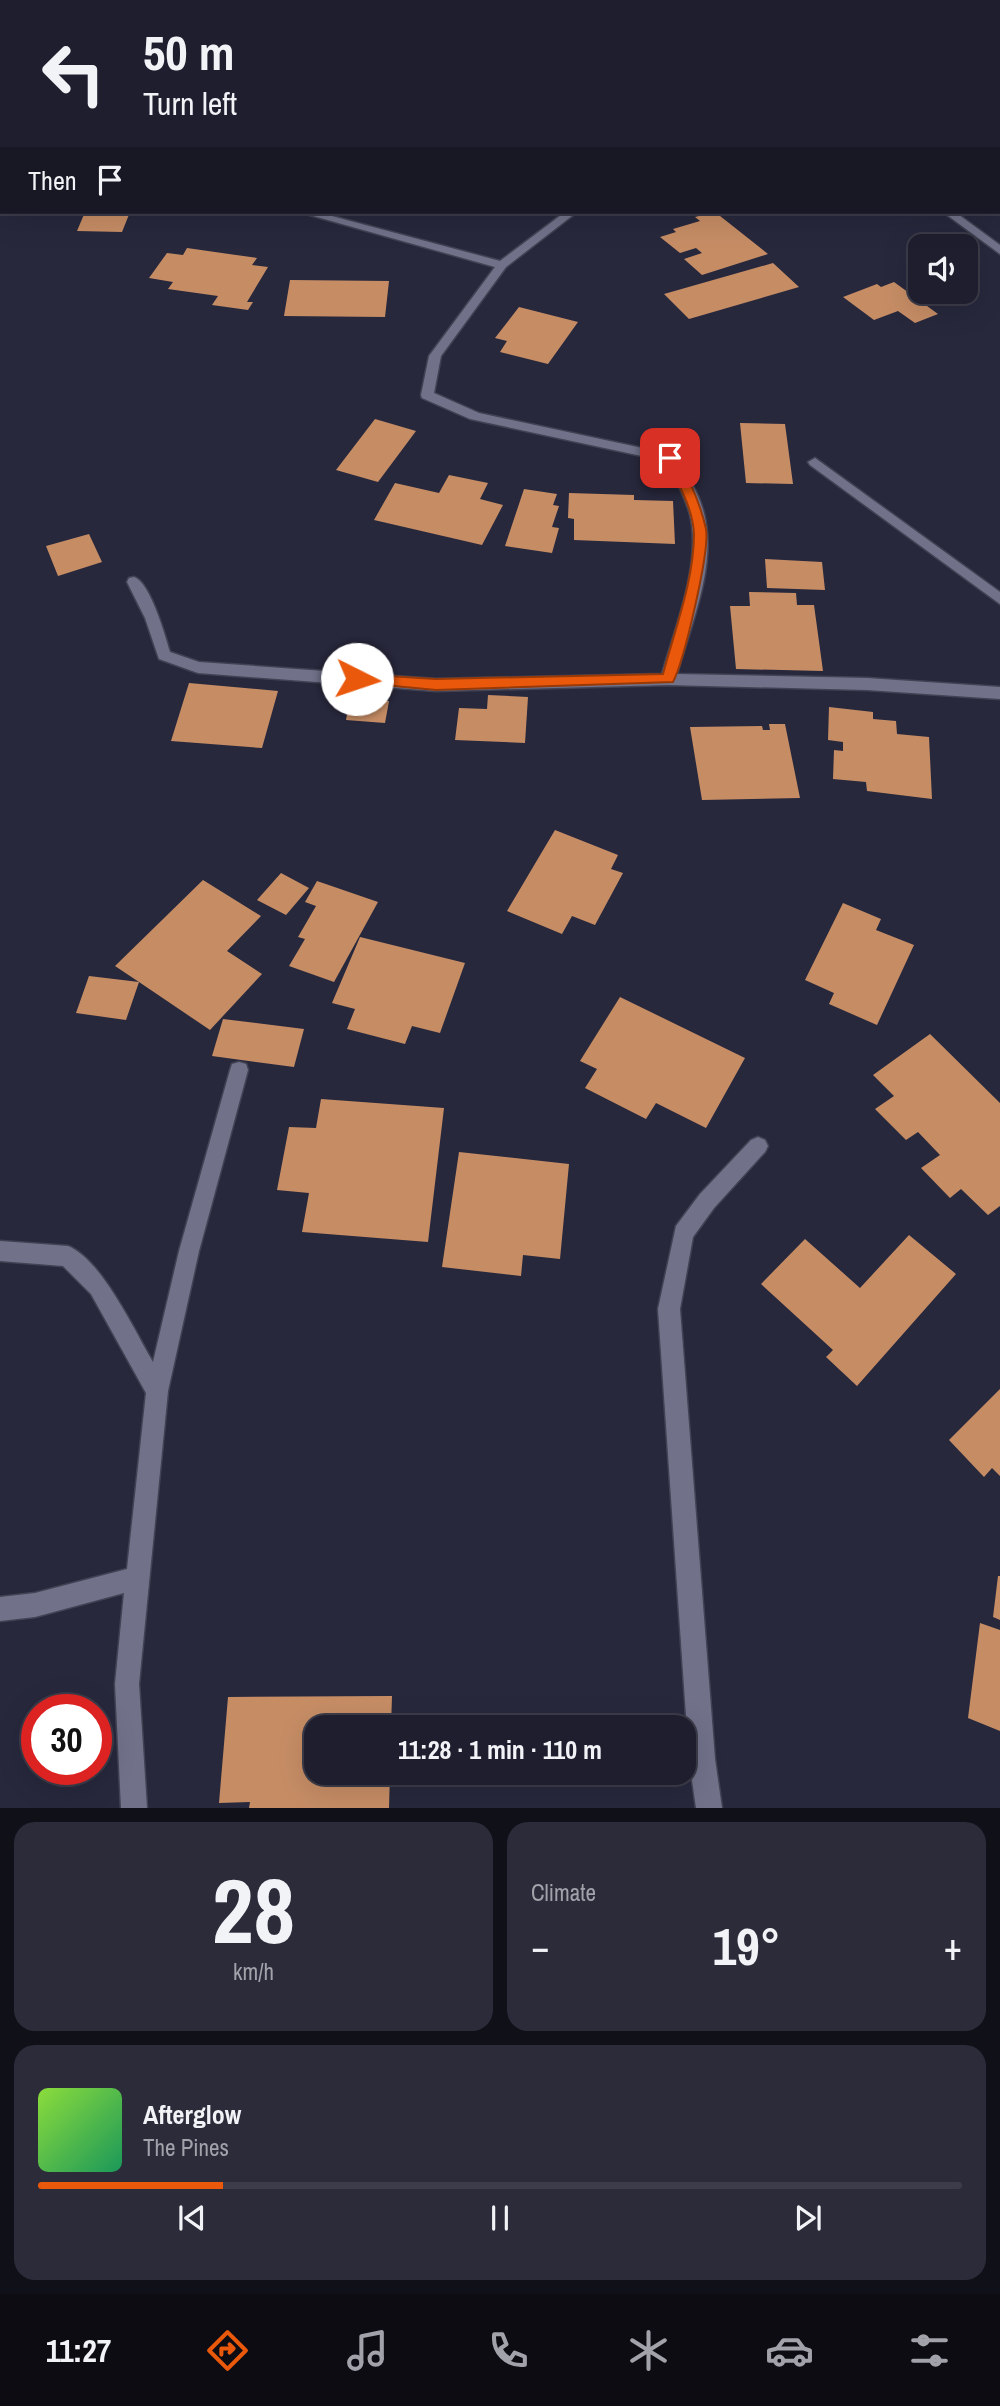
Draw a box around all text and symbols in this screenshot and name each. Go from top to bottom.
text: 50 m [143,19,235,85]
icon: left [28,28,119,119]
text: Turn left [143,82,237,125]
icon: arrive [91,161,129,199]
text: Then [28,163,77,198]
map controls [908,234,978,304]
button: sound [908,234,978,304]
pin [640,428,700,488]
icon: arrive [651,439,689,477]
position arrow [320,642,394,716]
speed limit sign: 30 [21,1694,112,1785]
text: 11:28 · 1 min · 110 m [398,1732,602,1767]
text: 28 [212,1849,295,1971]
text: Climate [531,1877,596,1908]
text: 19° [712,1911,781,1981]
text: − [531,1921,549,1972]
text: + [944,1921,962,1972]
text: km/h [233,1956,274,1987]
text: Afterglow [143,2097,241,2132]
text: The Pines [143,2132,229,2163]
icon: previous [173,2199,211,2237]
icon: pause [481,2199,519,2237]
icon: next [789,2199,827,2237]
icon: directions [203,2326,252,2375]
icon: music [343,2326,392,2375]
icon: phone [484,2326,533,2375]
icon: climate [624,2326,673,2375]
icon: car [765,2326,814,2375]
icon: filters [905,2326,954,2375]
text: 11:27 [46,2329,111,2372]

